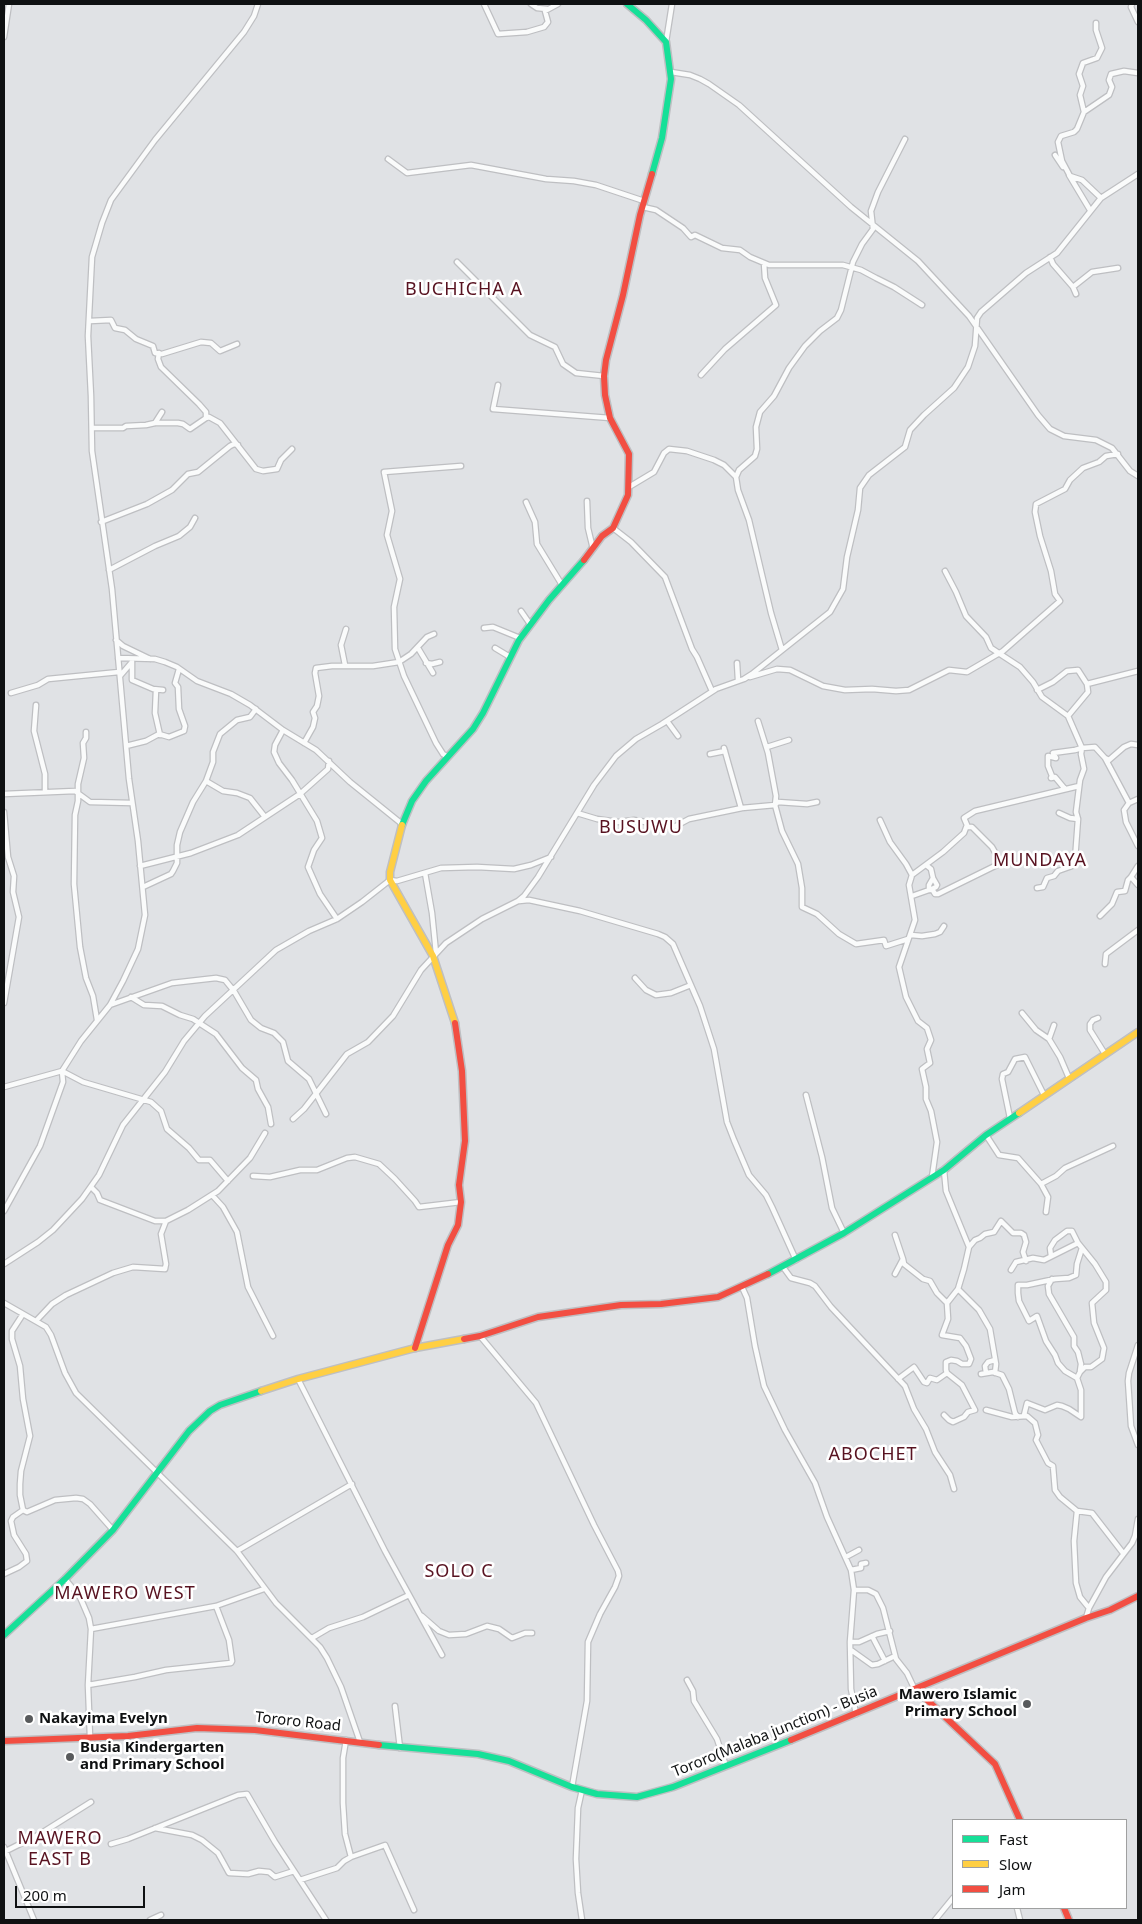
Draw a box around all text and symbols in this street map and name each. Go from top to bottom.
district label: BUCHICHA A [404,279,524,301]
district label: BUSUWU [598,817,684,839]
district label: MUNDAYA [992,850,1088,872]
district label: ABOCHET [828,1444,918,1466]
district label: SOLO C [424,1561,494,1583]
district label: MAWERO WEST [53,1583,197,1605]
street label: Tororo(Malaba junction) - Busia [670,1683,880,1781]
place label: Mawero Islamic Primary School [899,1686,1017,1721]
marker: Mawero Islamic Primary School [1021,1698,1033,1710]
street label: Tororo Road [254,1709,342,1735]
place label: Nakayima Evelyn [39,1710,168,1728]
marker: Nakayima Evelyn [23,1713,35,1725]
place label: Busia Kindergarten and Primary School [80,1739,224,1774]
marker: Busia Kindergarten and Primary School [64,1751,76,1763]
legend [952,1819,1127,1909]
district label: MAWERO EAST B [17,1828,103,1870]
text: Fast [999,1829,1028,1849]
text: Slow [999,1854,1032,1874]
scale bar [18,1876,148,1908]
text: Jam [999,1879,1026,1899]
text: 200 m [23,1885,67,1905]

